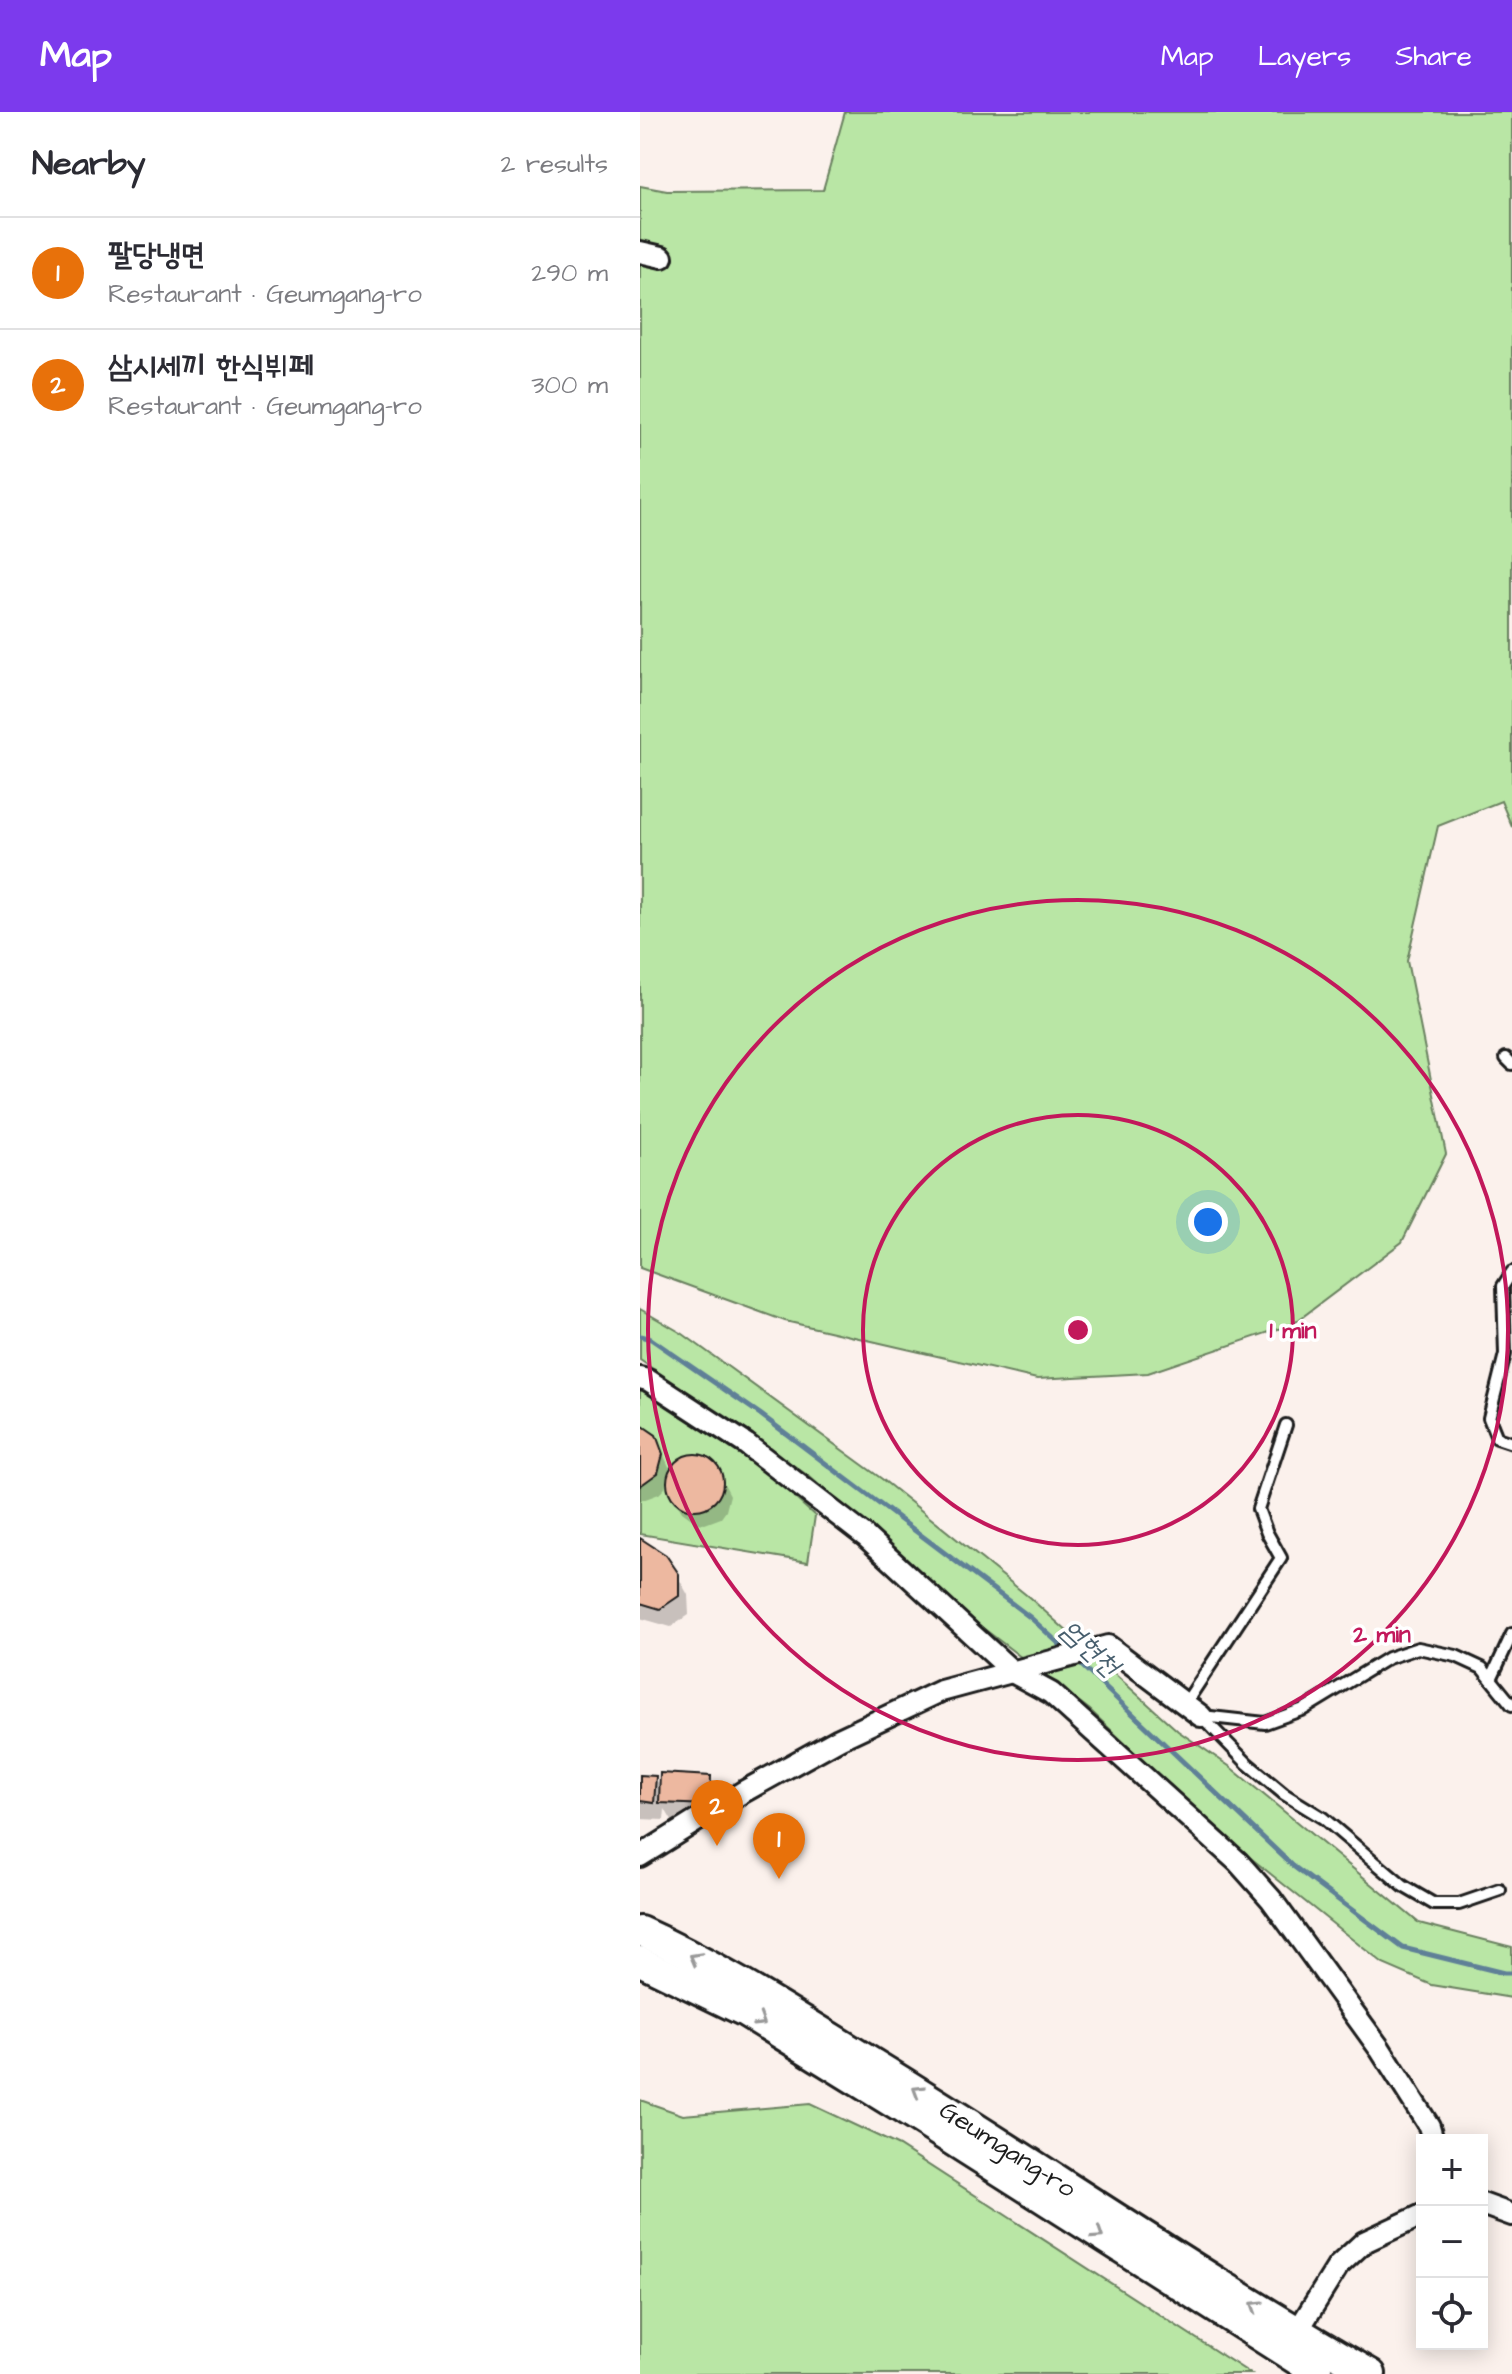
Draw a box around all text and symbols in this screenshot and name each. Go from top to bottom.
text: Map [40,30,112,82]
text: Map [1161,37,1214,76]
text: Layers [1258,37,1351,76]
text: Share [1395,37,1472,76]
text: Nearby [32,140,146,188]
text: 2 results [500,146,608,182]
text: 팔당냉면 [108,234,205,276]
text: 1 [56,255,60,291]
text: 290 m [531,255,608,291]
text: Restaurant · Geumgang-ro [108,276,422,312]
text: 삼시세끼 한식뷔페 [108,346,313,388]
text: 2 [51,367,65,403]
text: 300 m [531,367,608,403]
text: Restaurant · Geumgang-ro [108,388,422,424]
your location [1188,1202,1228,1242]
text: 1 min [1270,1314,1317,1348]
centre of rings [1064,1316,1092,1344]
water label: 엄현천 [1052,1611,1130,1687]
text: 2 min [1352,1618,1411,1652]
pin: 2 [691,1780,743,1846]
pin: 1 [753,1813,805,1879]
one-way arrow [689,1952,704,1968]
one-way arrow [751,2011,766,2026]
one-way arrow [913,2085,927,2100]
street label: Geumgang-ro [932,2092,1083,2207]
map controls [1416,2134,1488,2350]
button: + [1416,2134,1488,2206]
button: − [1416,2206,1488,2278]
one-way arrow [1090,2224,1104,2239]
button: locate [1416,2278,1488,2350]
one-way arrow [1250,2300,1265,2316]

